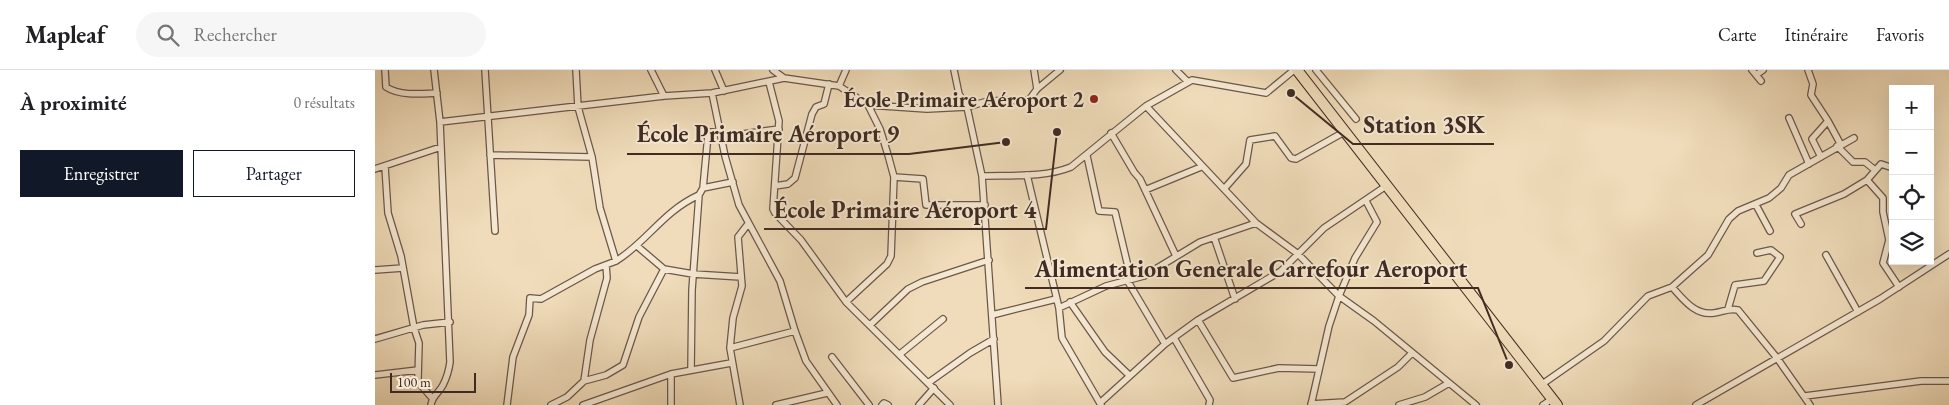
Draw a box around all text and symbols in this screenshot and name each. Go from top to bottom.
search box [136,12,486,57]
text: Mapleaf [25,19,106,50]
icon: search [154,21,182,49]
text: Rechercher [194,22,277,47]
text: Carte [1718,23,1757,46]
text: Itinéraire [1785,23,1848,46]
text: Favoris [1876,23,1924,46]
place label: École Primaire Aéroport 2 [843,85,1084,114]
map controls [1889,85,1934,265]
button: + [1889,85,1934,130]
text: À proximité [20,89,127,116]
text: 0 résultats [293,92,355,113]
marker: École Primaire Aéroport 2 [1088,93,1100,105]
callout: Station 3SK [1353,105,1494,144]
text: Station 3SK [1363,109,1486,140]
callout: École Primaire Aéroport 9 [627,115,909,154]
text: École Primaire Aéroport 9 [637,118,900,149]
button: − [1889,130,1934,175]
button: Enregistrer [20,150,183,197]
button: Partager [193,150,355,197]
button: locate [1889,175,1934,220]
callout: École Primaire Aéroport 4 [764,190,1046,229]
text: École Primaire Aéroport 4 [774,194,1037,225]
button: layers [1889,220,1934,265]
callout: Alimentation Generale Carrefour Aeroport [1025,249,1478,288]
text: Alimentation Generale Carrefour Aeroport [1034,253,1467,284]
scale bar [390,370,476,393]
text: 100 m [397,373,431,391]

